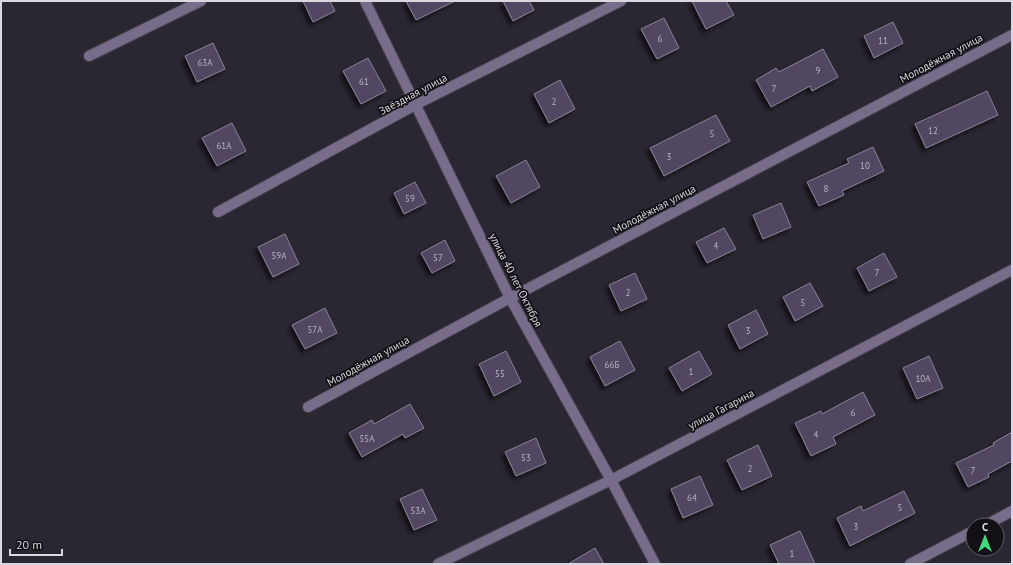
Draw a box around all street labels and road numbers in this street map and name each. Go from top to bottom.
street label: Молодёжная улица [897,30,985,86]
street label: Звёздная улица [376,70,450,118]
street label: Молодёжная улица [610,181,698,237]
street label: улица 40 лет Октября [486,231,546,329]
street label: Молодёжная улица [324,333,412,389]
street label: улица Гагарина [686,386,756,432]

